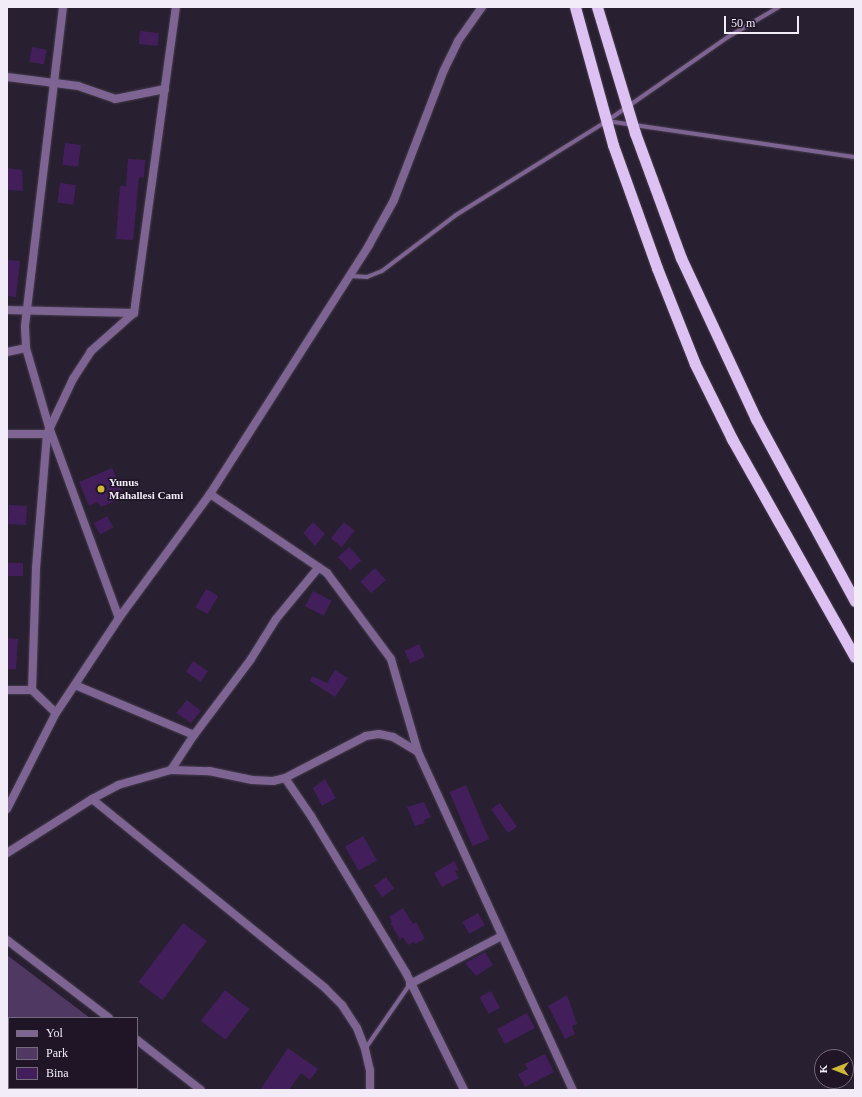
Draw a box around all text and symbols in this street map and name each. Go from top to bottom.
scale bar [726,8,801,34]
text: 50 m [731,16,755,30]
place label: Yunus Mahallesi Cami [109,476,183,502]
marker: Yunus Mahallesi Cami [96,484,106,494]
legend [8,1017,138,1089]
text: Yol [46,1026,63,1040]
text: Park [46,1046,68,1060]
north arrow [814,1049,854,1089]
text: K [817,1065,829,1073]
text: Bina [46,1066,69,1080]

